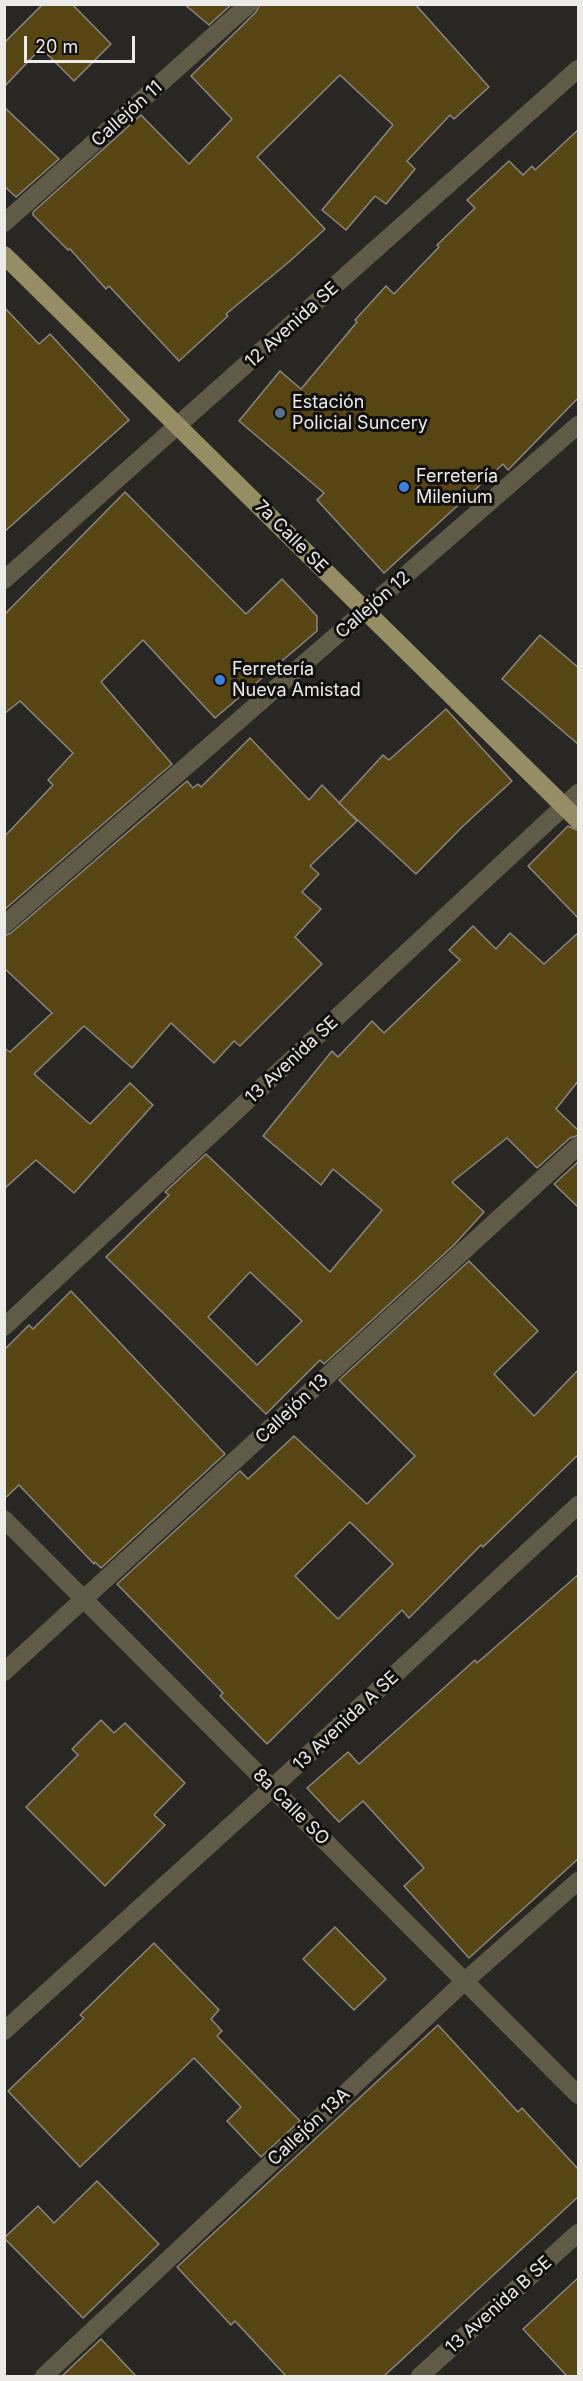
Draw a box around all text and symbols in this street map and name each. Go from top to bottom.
scale bar [27,24,138,62]
text: 20 m [35,36,78,57]
street label: Callejón 11 [87,77,167,151]
street label: 12 Avenida SE [241,277,343,373]
place label: Estación Policial Suncery [292,392,428,434]
marker: Estación Policial Suncery [273,406,287,420]
place label: Ferretería Milenium [416,466,498,508]
marker: Ferretería Milenium [397,480,411,494]
street label: 7a Calle SE [250,496,332,578]
street label: Callejón 12 [331,567,415,643]
place label: Ferretería Nueva Amistad [232,659,361,702]
marker: Ferretería Nueva Amistad [213,673,227,687]
street label: 13 Avenida SE [241,1012,343,1108]
street label: Callejón 13 [251,1370,333,1448]
street label: 13 Avenida A SE [289,1667,403,1775]
street label: 8a Calle SO [248,1764,334,1850]
street label: Callejón 13A [264,2084,354,2170]
street label: 13 Avenida B SE [441,2252,557,2358]

